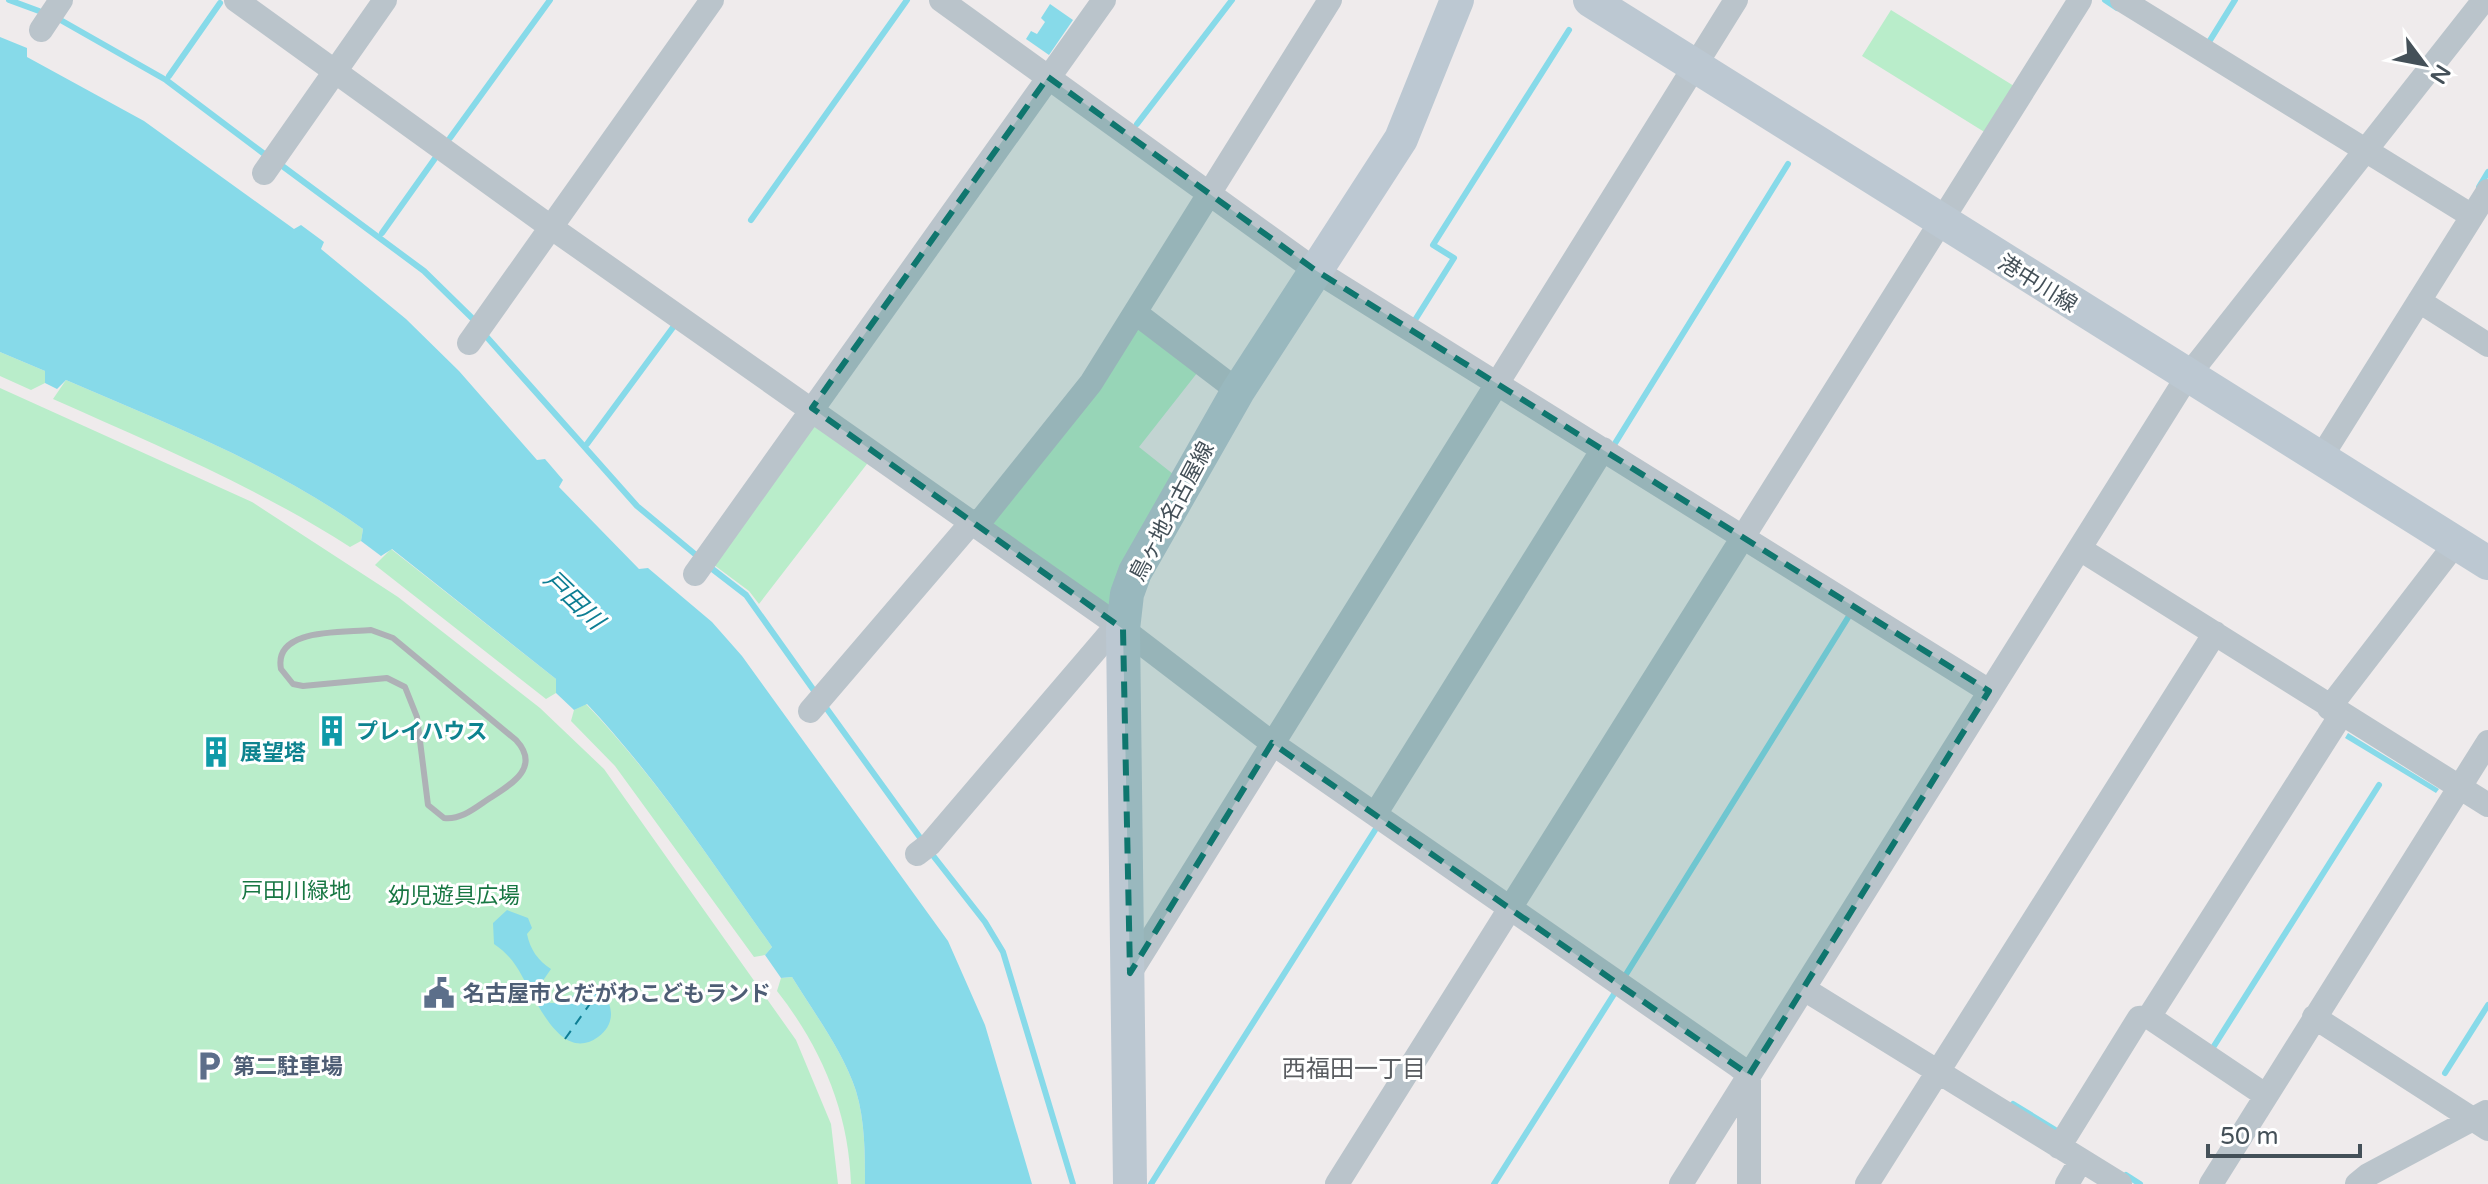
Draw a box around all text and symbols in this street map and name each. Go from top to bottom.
north arrow [2384,24,2464,104]
text: N [2424,60,2456,88]
street label: 港中川線 [1993,250,2082,318]
street label: 鳥ヶ地名古屋線 [1124,437,1220,586]
water label: 戸田川 [538,565,612,638]
building icon: プレイハウス [315,714,349,748]
place label: プレイハウス [356,719,488,745]
building icon: 展望塔 [199,735,233,769]
place label: 展望塔 [240,740,306,766]
park label: 戸田川緑地 [241,878,351,904]
park label: 幼児遊具広場 [388,883,520,909]
public building icon: 名古屋市とだがわこどもランド [422,976,456,1010]
place label: 名古屋市とだがわこどもランド [463,981,771,1007]
parking icon: 第二駐車場 [192,1049,226,1083]
place label: 第二駐車場 [233,1054,343,1080]
district label: 西福田一丁目 [1282,1055,1426,1084]
scale bar [2208,1108,2360,1158]
text: 50 m [2220,1122,2278,1151]

